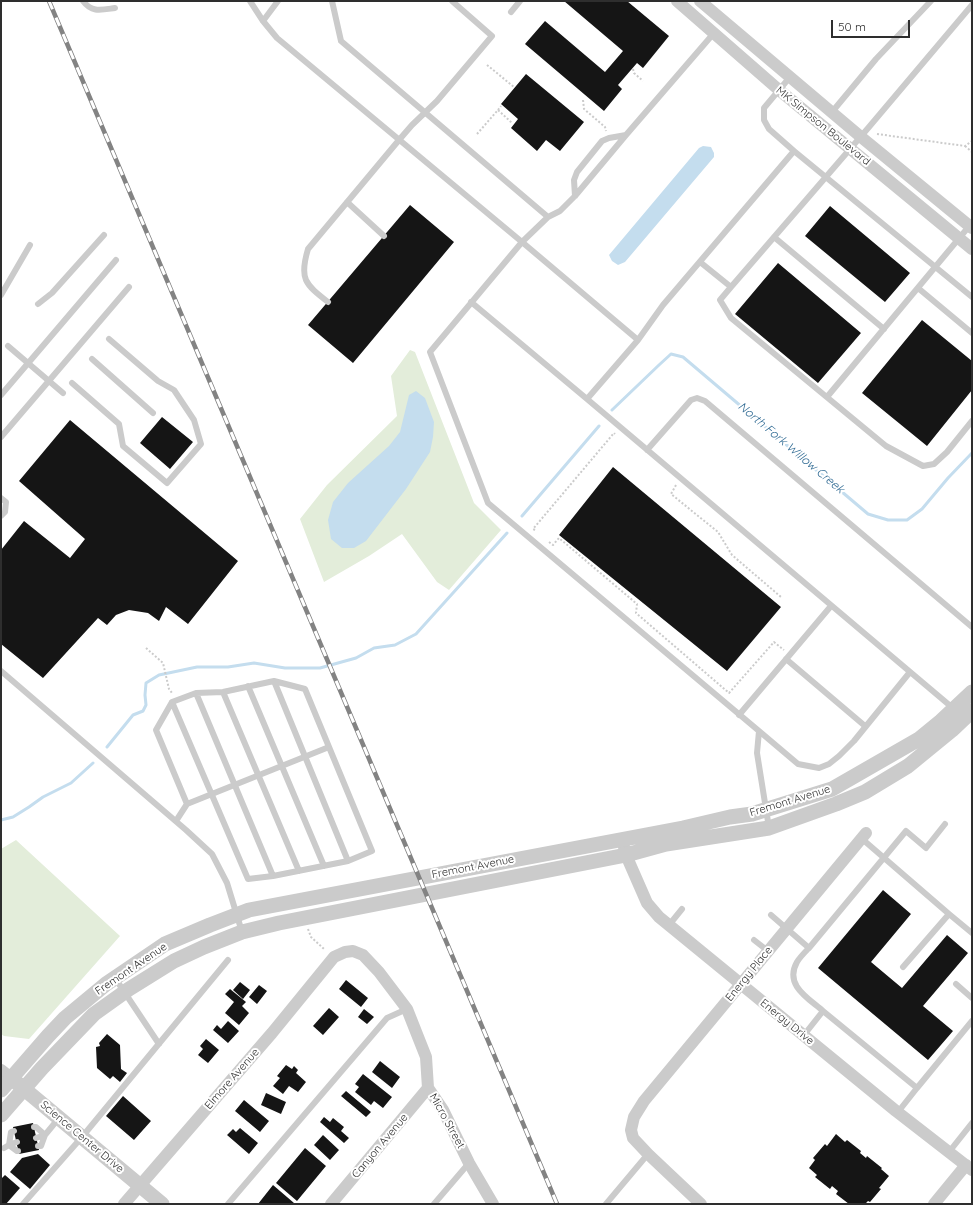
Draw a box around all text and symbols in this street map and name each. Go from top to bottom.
scale bar [833,12,912,38]
text: 50 m [838,19,866,34]
street label: MK Simpson Boulevard [773,84,873,168]
water label: North Fork Willow Creek [735,399,847,497]
street label: Fremont Avenue [748,782,832,820]
street label: Fremont Avenue [431,853,515,881]
street label: Fremont Avenue [93,940,169,998]
street label: Energy Place [723,944,775,1004]
street label: Energy Drive [757,996,817,1048]
street label: Elmore Avenue [202,1046,262,1112]
street label: Micro Street [426,1091,468,1151]
street label: Science Center Drive [38,1098,126,1176]
street label: Canyon Avenue [349,1111,411,1181]

